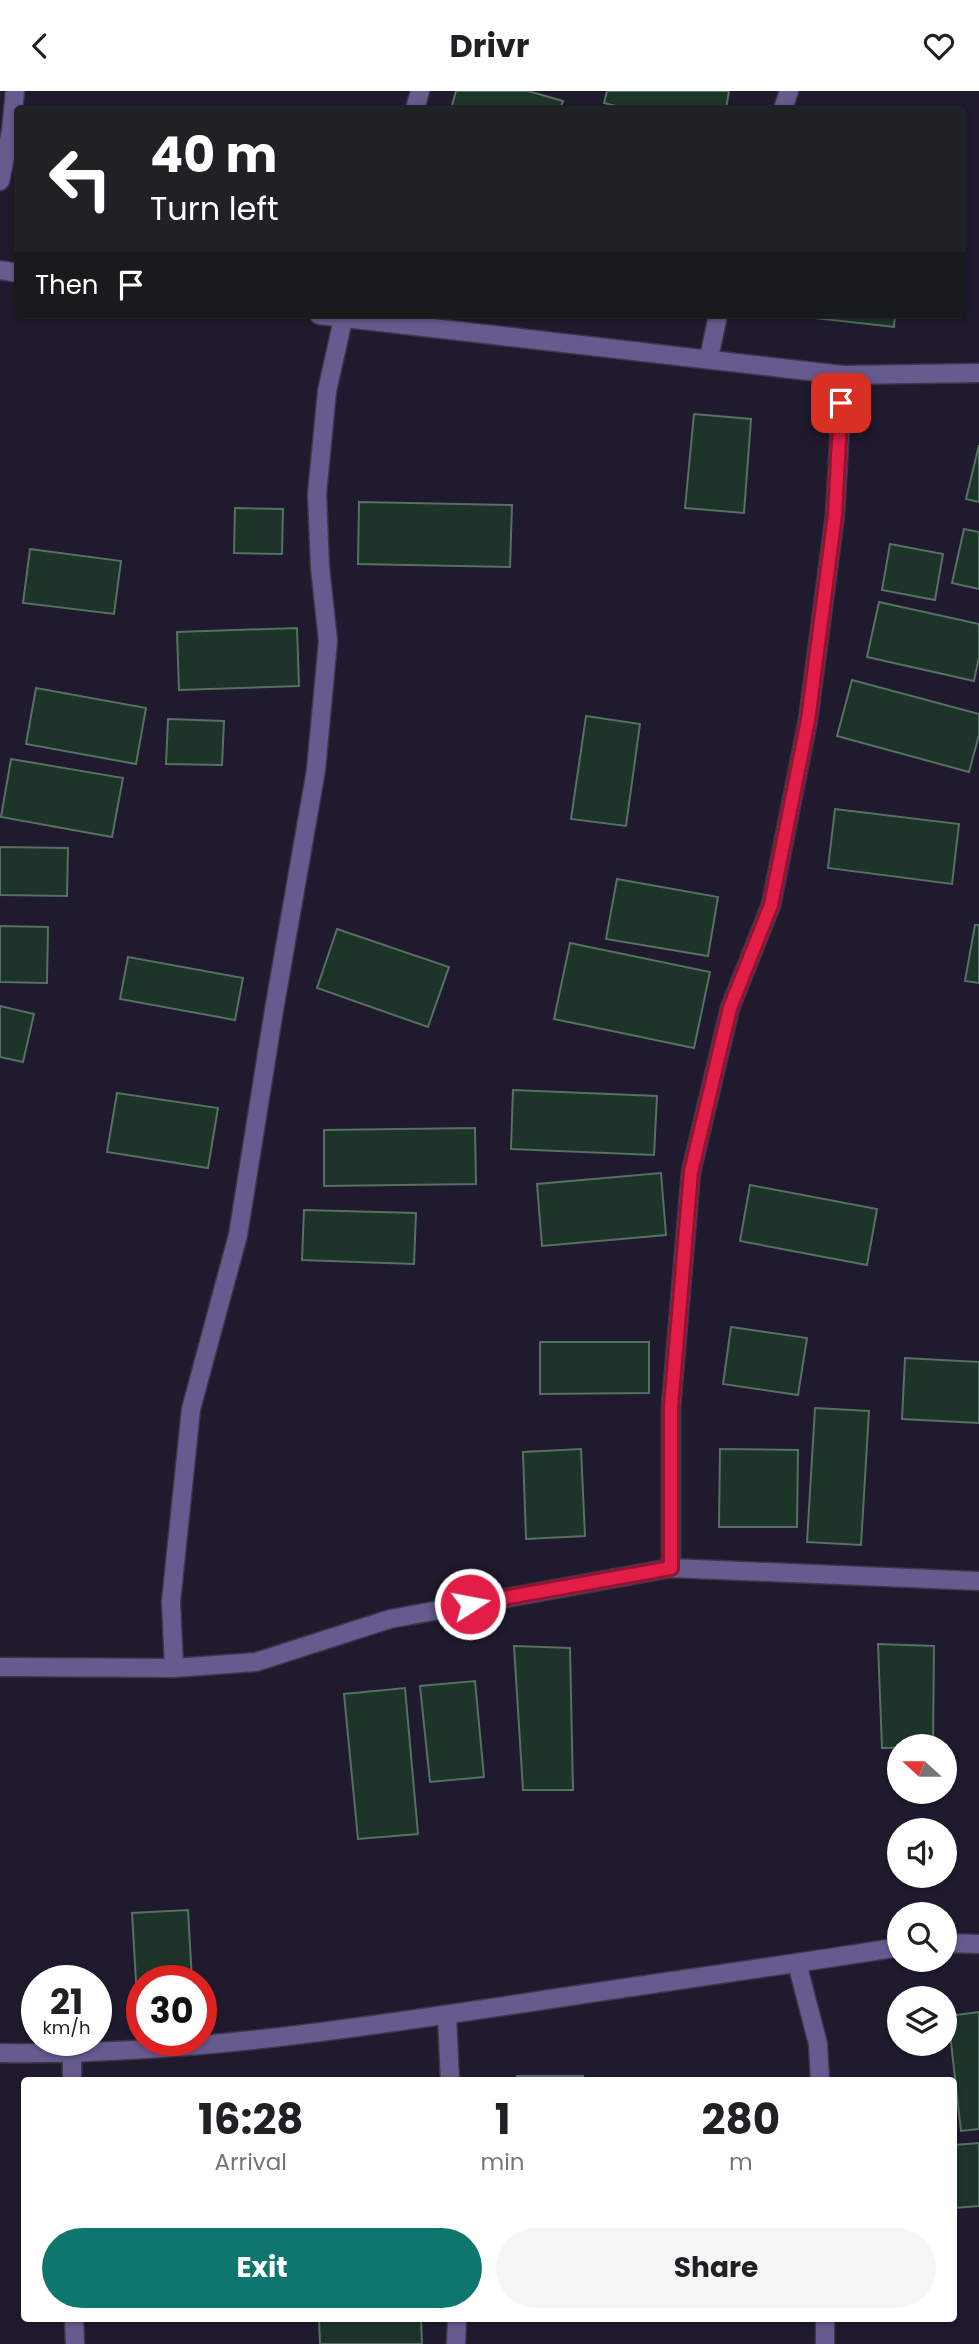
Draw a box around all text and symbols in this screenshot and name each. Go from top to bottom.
text: Drivr [449,23,530,68]
icon: back [21,27,59,65]
icon: heart [920,27,958,65]
text: 40 m [150,121,277,189]
icon: left [35,133,126,224]
text: Turn left [150,186,279,231]
icon: arrive [112,266,150,304]
text: Then [35,267,98,303]
pin [811,373,871,433]
icon: arrive [822,384,860,422]
position arrow [433,1567,507,1641]
north arrow [887,1734,957,1804]
map controls [887,1734,957,2056]
button: sound [887,1818,957,1888]
button: search [887,1902,957,1972]
speed limit sign: 30 [126,1965,217,2056]
text: 21 [50,1977,83,2026]
button: layers [887,1986,957,2056]
text: km/h [43,2015,90,2040]
text: 16:28 [198,2090,304,2149]
text: 1 [495,2090,510,2149]
text: 280 [701,2090,780,2149]
text: Arrival [215,2146,287,2178]
text: min [481,2146,525,2178]
text: m [729,2146,753,2178]
button: Exit [42,2228,482,2308]
button: Share [496,2228,936,2308]

